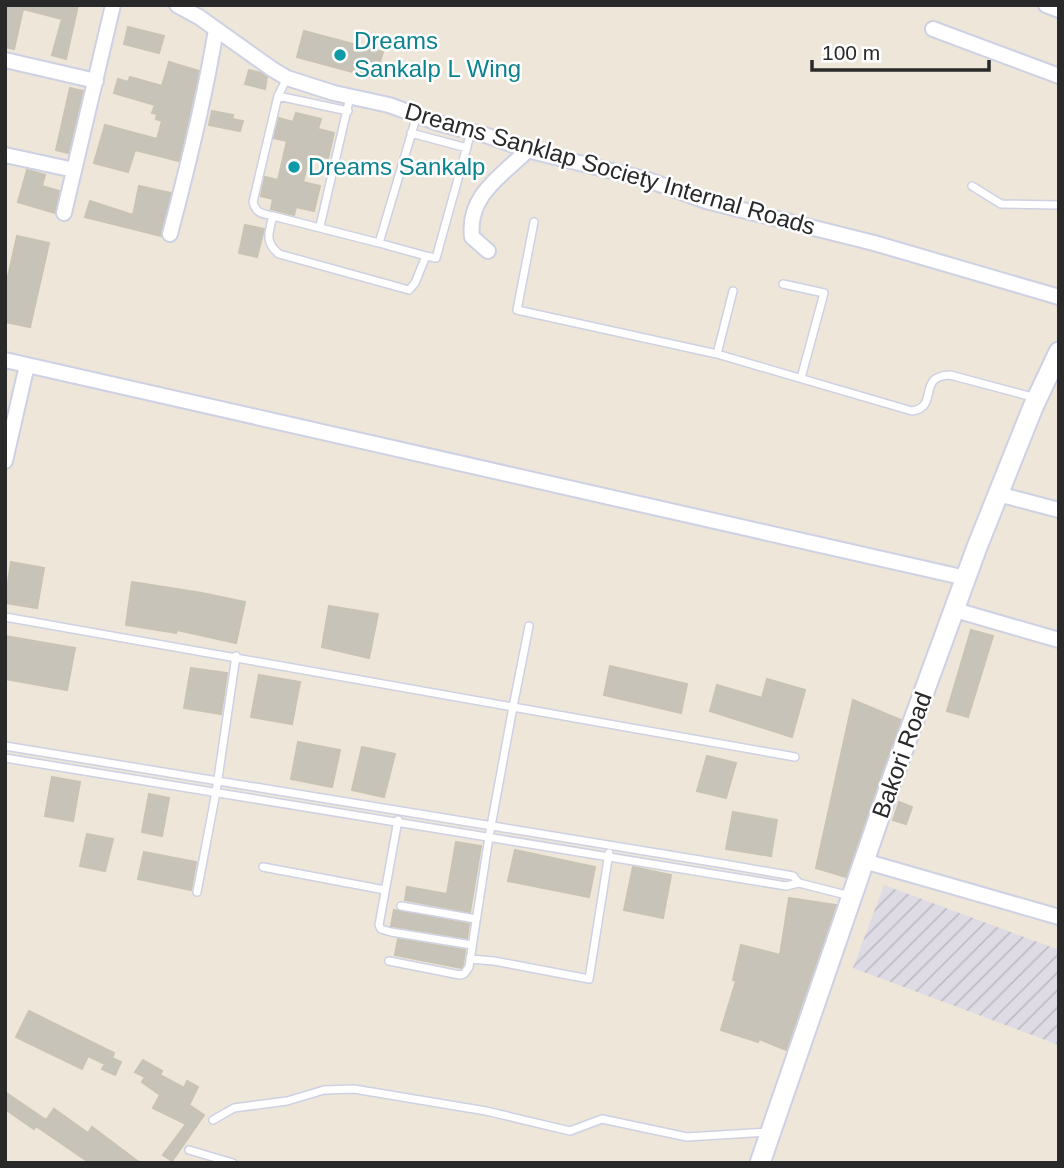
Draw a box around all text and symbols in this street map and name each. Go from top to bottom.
place label: Dreams Sankalp L Wing [354,27,521,82]
scale bar [812,28,989,72]
text: 100 m [822,41,880,64]
marker: Dreams Sankalp L Wing [332,47,348,63]
street label: Dreams Sanklap Society Internal Roads [402,97,818,240]
place label: Dreams Sankalp [308,153,485,180]
marker: Dreams Sankalp [286,159,302,175]
street label: Bakori Road [866,688,937,822]

